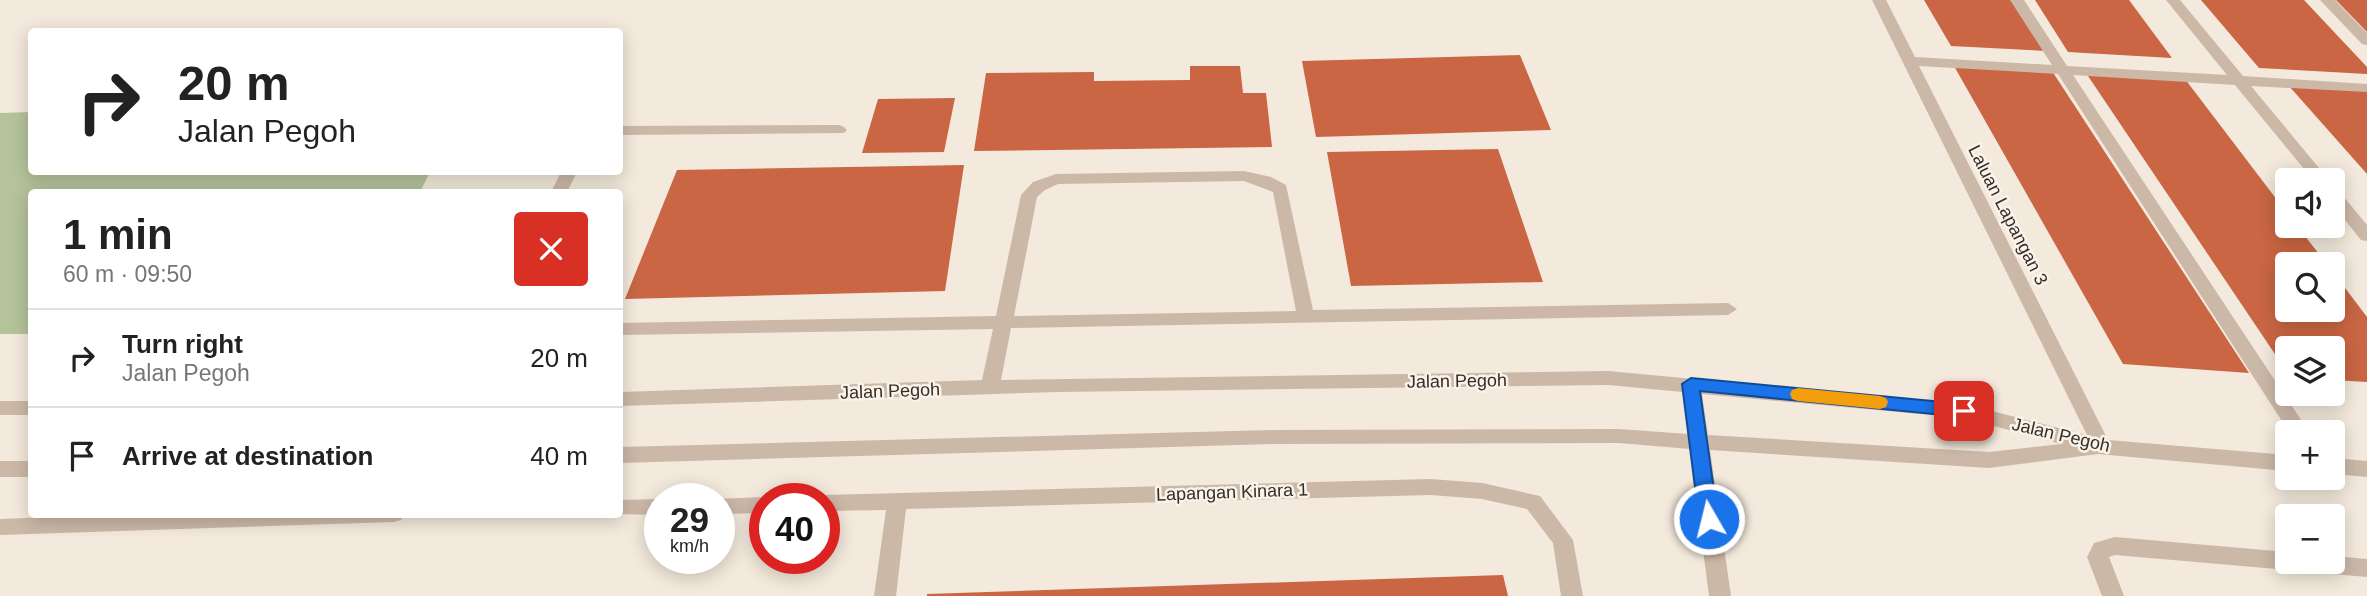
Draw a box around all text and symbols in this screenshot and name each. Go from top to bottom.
icon: right [63,56,154,147]
text: 20 m [178,56,290,110]
text: Jalan Pegoh [178,113,356,149]
street label: Laluan Lapangan 3 [1964,142,2052,288]
map controls [2275,168,2345,574]
button: sound [2275,168,2345,238]
text: 1 min [63,211,173,258]
button: close [514,212,588,286]
button: search [2275,252,2345,322]
text: 60 m · 09:50 [63,261,192,287]
text: Turn right [122,329,243,359]
button: layers [2275,336,2345,406]
icon: right [63,339,101,377]
text: 20 m [530,343,588,373]
text: Jalan Pegoh [122,360,250,386]
street label: Jalan Pegoh [1407,370,1507,392]
street label: Jalan Pegoh [840,379,940,403]
pin [1934,381,1994,441]
icon: arrive [1945,392,1983,430]
street label: Jalan Pegoh [2010,414,2112,456]
button: + [2275,420,2345,490]
icon: arrive [63,437,101,475]
text: Arrive at destination [122,441,373,471]
text: 40 m [530,441,588,471]
street label: Lapangan Kinara 1 [1156,479,1308,505]
position arrow [1672,482,1746,556]
speed limit sign: 40 [749,483,840,574]
text: 29 [670,500,709,539]
button: − [2275,504,2345,574]
text: km/h [670,536,709,556]

